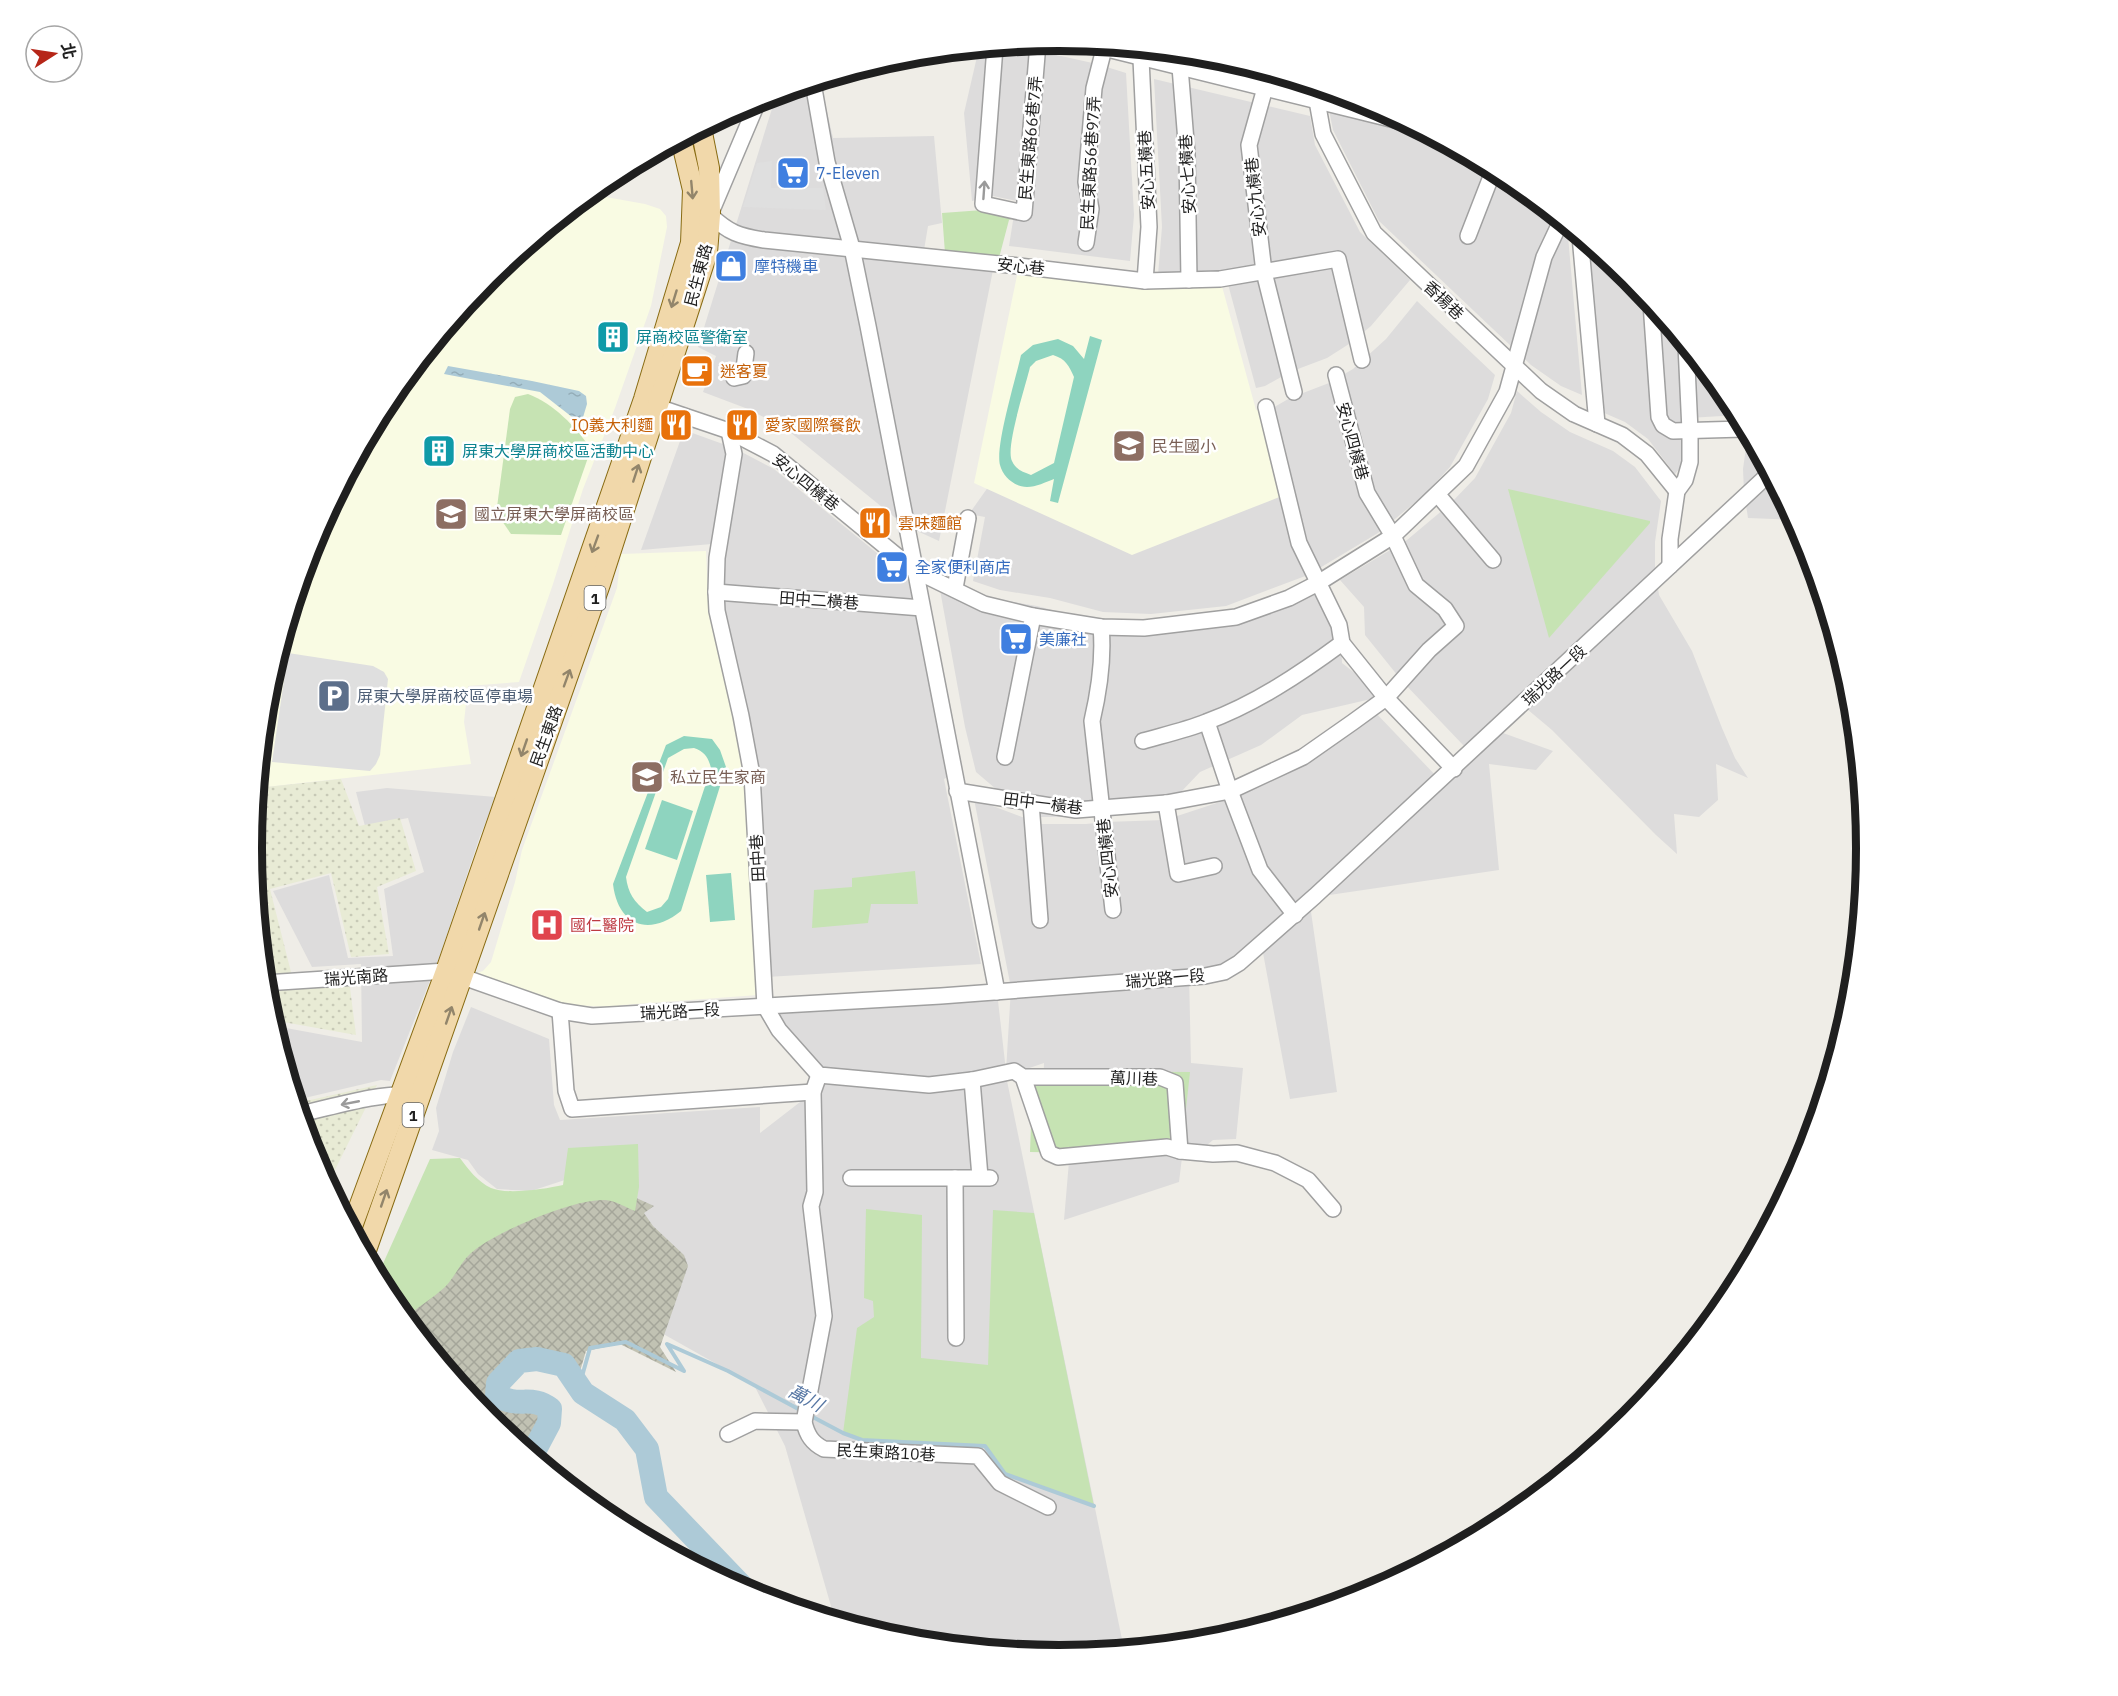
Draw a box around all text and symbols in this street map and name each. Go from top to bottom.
north arrow [24,24,84,84]
text: 北 [57,41,80,61]
street label: 民生東路66巷7弄 [1015,75,1045,201]
street label: 民生東路56巷97弄 [1076,95,1104,231]
street label: 安心五橫巷 [1134,130,1158,210]
street label: 安心七橫巷 [1175,134,1199,214]
supermarket icon: 7-Eleven [775,155,811,191]
street label: 安心九橫巷 [1241,156,1269,238]
place label: 7-Eleven [816,163,880,183]
one-way arrow [687,180,698,199]
one-way arrow [979,181,990,201]
street label: 民生東路 [680,241,716,309]
shop icon: 摩特機車 [713,248,749,284]
street label: 安心巷 [996,254,1046,278]
place label: 摩特機車 [754,256,818,276]
street label: 香揚巷 [1420,276,1468,324]
one-way arrow [668,289,679,308]
building icon: 屏商校區警衛室 [595,319,631,355]
place label: 屏商校區警衛室 [636,327,748,347]
cafe icon: 迷客夏 [679,353,715,389]
place label: 迷客夏 [720,361,768,381]
street label: 安心四橫巷 [1333,400,1373,482]
restaurant icon: IQ義大利麵 [658,407,694,443]
restaurant icon: 愛家國際餐飲 [724,407,760,443]
place label: IQ義大利麵 [571,415,653,435]
place label: 愛家國際餐飲 [765,415,861,435]
school or university icon: 民生國小 [1111,428,1147,464]
building icon: 屏東大學屏商校區活動中心 [421,433,457,469]
place label: 民生國小 [1152,436,1216,456]
place label: 屏東大學屏商校區活動中心 [462,441,654,461]
street label: 安心四橫巷 [769,449,843,515]
one-way arrow [631,464,642,483]
school or university icon: 國立屏東大學屏商校區 [433,496,469,532]
place label: 國立屏東大學屏商校區 [474,504,634,524]
restaurant icon: 雲味麵館 [857,505,893,541]
place label: 雲味麵館 [898,513,962,533]
one-way arrow [588,534,599,553]
supermarket icon: 全家便利商店 [874,549,910,585]
place label: 全家便利商店 [915,557,1011,577]
road number: 1 [584,586,606,610]
street label: 田中二橫巷 [778,587,860,613]
supermarket icon: 美廉社 [998,621,1034,657]
place label: 美廉社 [1039,629,1087,649]
street label: 瑞光路一段 [1518,640,1590,710]
one-way arrow [562,669,573,687]
parking icon: 屏東大學屏商校區停車場 [316,678,352,714]
place label: 屏東大學屏商校區停車場 [357,686,533,706]
street label: 民生東路 [526,703,566,769]
one-way arrow [517,738,528,757]
school or university icon: 私立民生家商 [629,759,665,795]
place label: 私立民生家商 [670,767,766,787]
street label: 田中一橫巷 [1002,788,1084,818]
street label: 安心四橫巷 [1093,817,1121,899]
street label: 田中巷 [746,834,768,882]
hospital icon: 國仁醫院 [529,907,565,943]
one-way arrow [477,912,488,931]
place label: 國仁醫院 [570,915,634,935]
street label: 瑞光南路 [323,965,389,989]
street label: 瑞光路一段 [1124,965,1206,991]
street label: 瑞光路一段 [640,999,720,1023]
one-way arrow [445,1006,456,1025]
street label: 萬川巷 [1110,1067,1158,1089]
one-way arrow [341,1098,360,1110]
road number: 1 [402,1103,424,1127]
one-way arrow [379,1189,390,1208]
water label: 萬川 [785,1379,829,1418]
street label: 民生東路10巷 [836,1439,936,1465]

